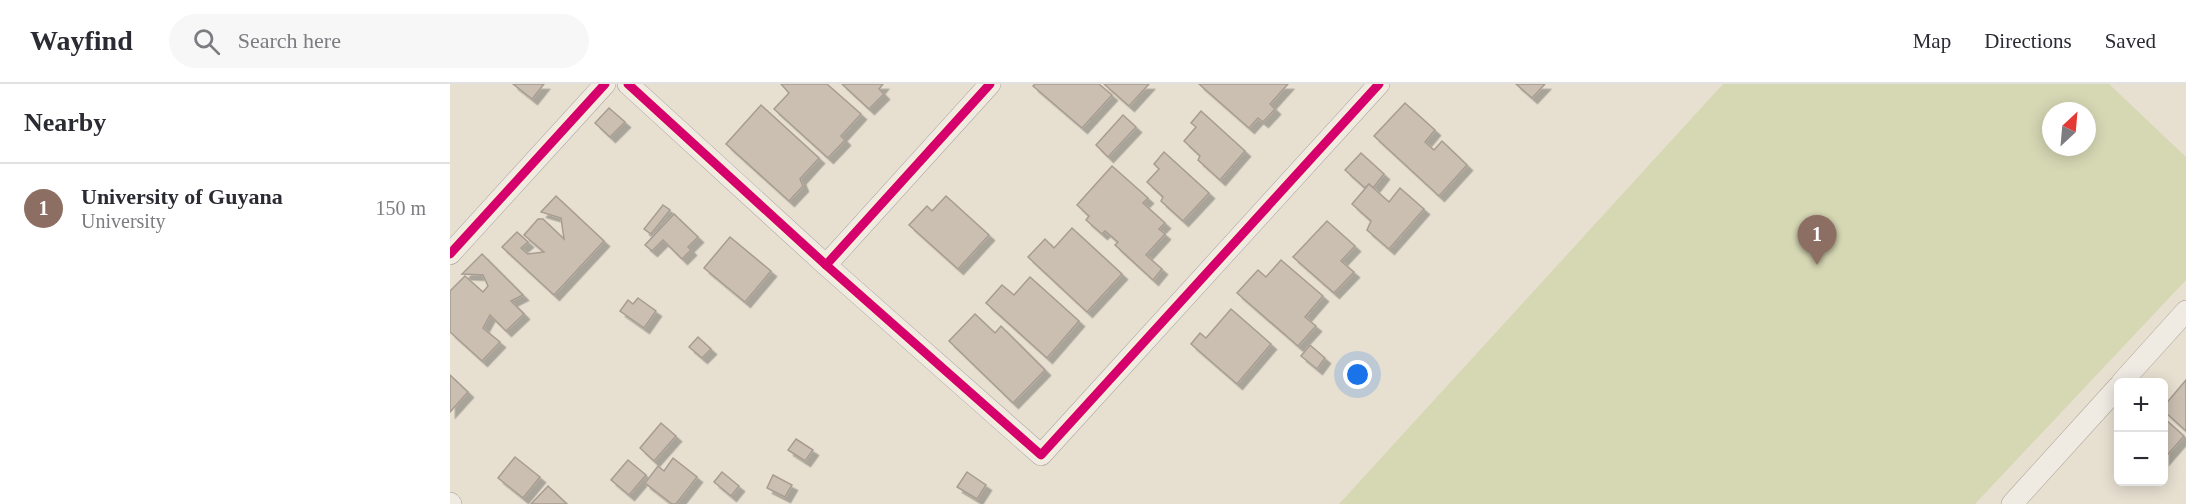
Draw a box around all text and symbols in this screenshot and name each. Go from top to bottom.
search box [169,14,589,68]
text: Wayfind [30,25,133,56]
icon: search [190,25,223,58]
text: Search here [238,28,341,53]
text: Map [1913,29,1951,53]
text: Directions [1984,29,2072,53]
text: Saved [2105,29,2156,53]
north arrow [2042,102,2096,156]
text: Nearby [24,108,106,137]
text: University of Guyana [81,184,283,209]
text: 1 [39,197,49,219]
text: 150 m [375,197,426,219]
text: University [81,210,165,232]
pin: 1 [1798,216,1836,265]
your location [1343,360,1372,389]
map controls [2114,378,2168,486]
button: + [2114,378,2168,432]
button: − [2114,432,2168,486]

